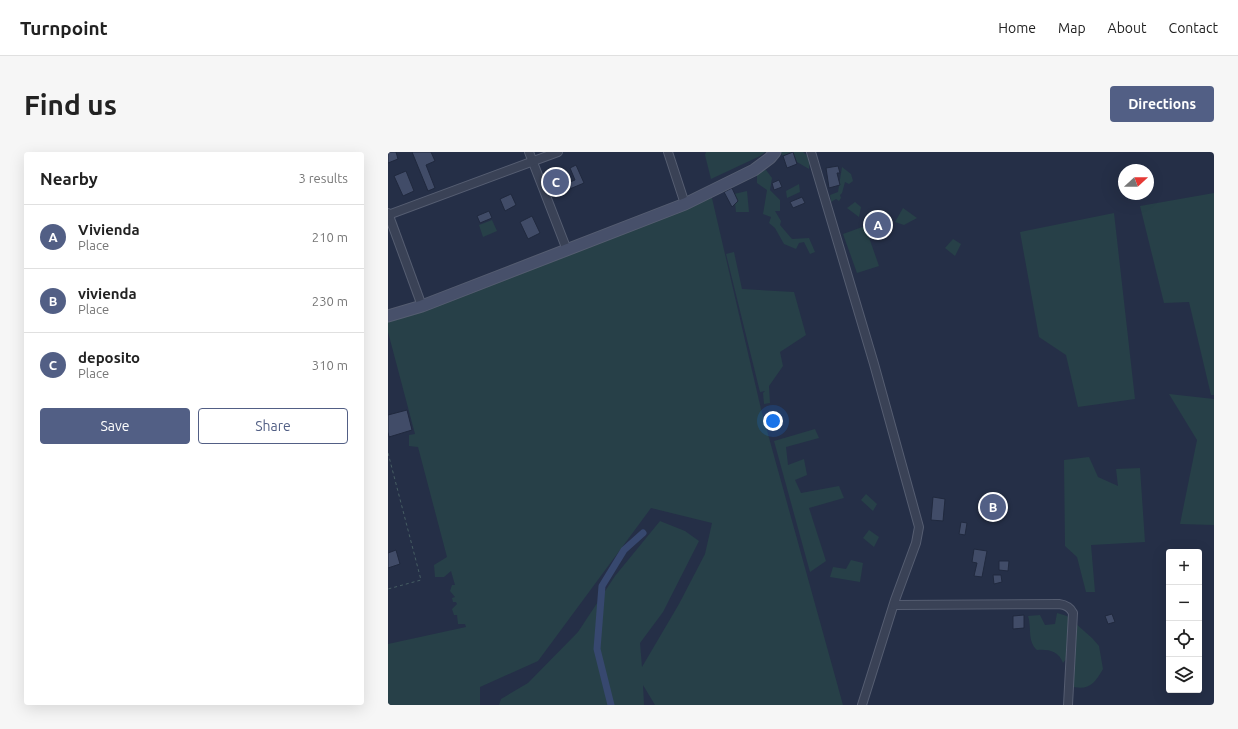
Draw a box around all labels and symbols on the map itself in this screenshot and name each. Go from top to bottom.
north arrow [1118,164,1154,200]
pin: C [543,167,569,197]
pin: A [865,210,891,240]
your location [763,411,783,431]
pin: B [980,492,1006,522]

